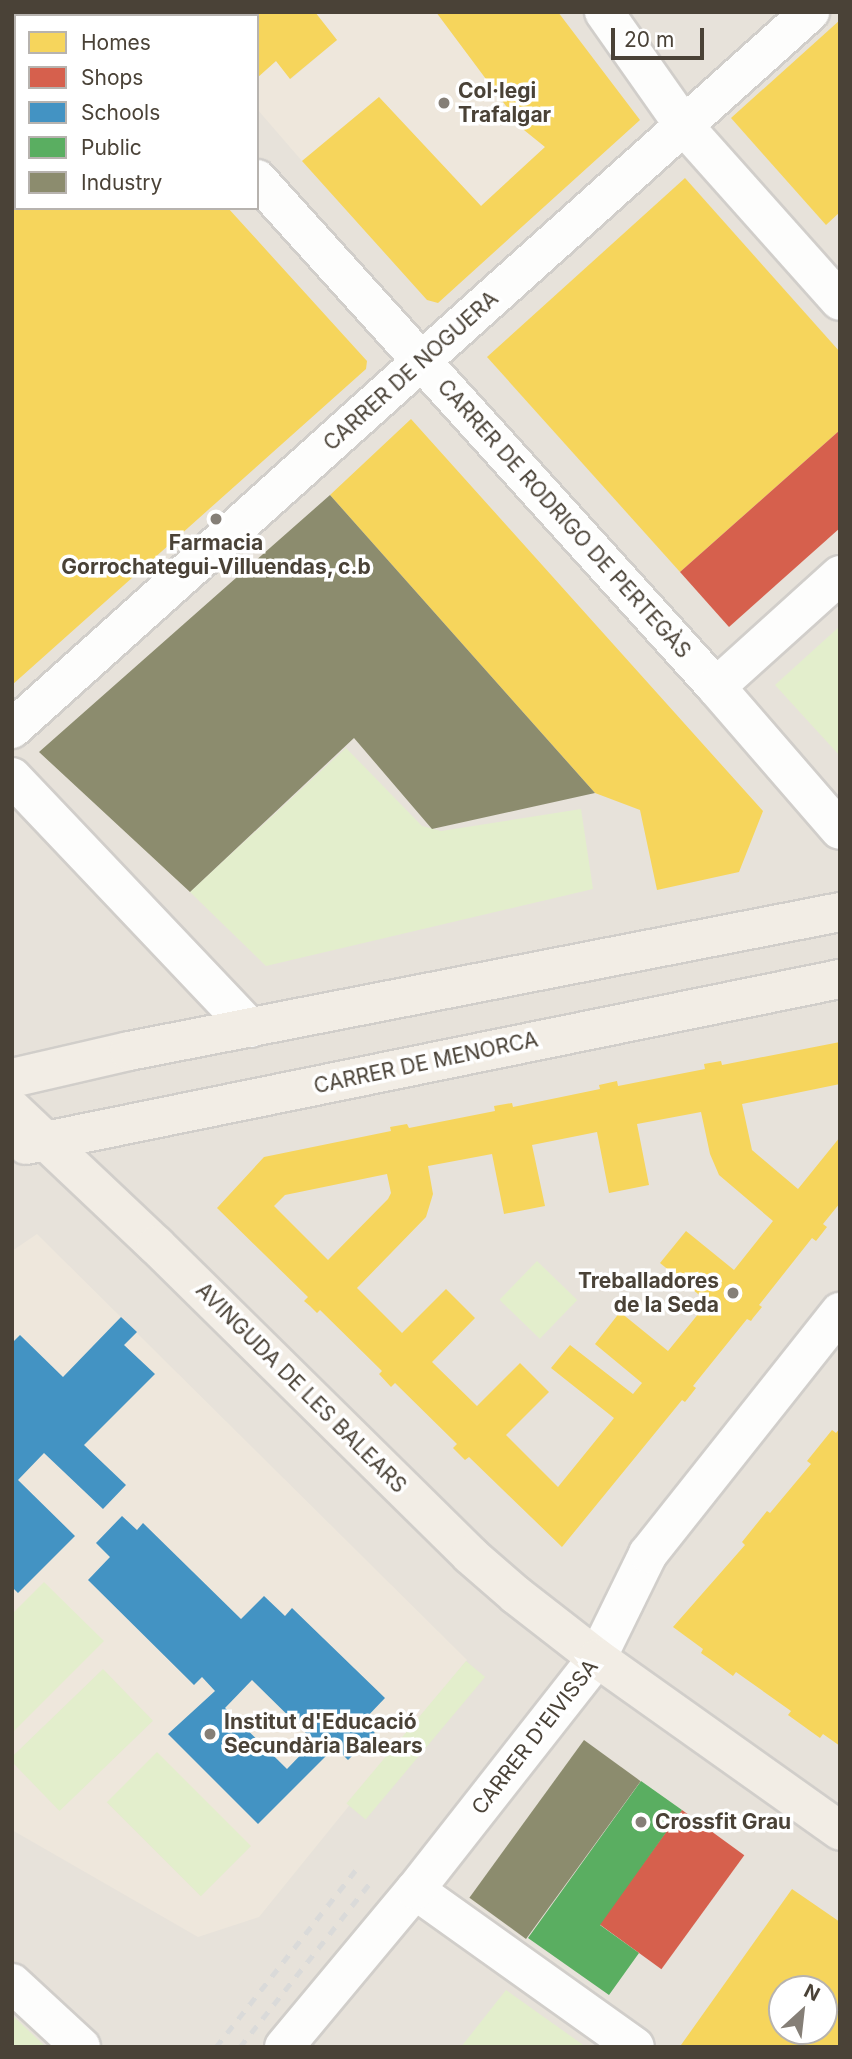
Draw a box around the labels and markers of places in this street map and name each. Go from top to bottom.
place label: Col·legi Trafalgar [458,78,551,128]
marker: Col·legi Trafalgar [436,95,452,111]
marker: Farmacia Gorrochategui-Villuendas, c.b [208,511,224,527]
place label: Farmacia Gorrochategui-Villuendas, c.b [61,530,371,580]
place label: Treballadores de la Seda [578,1268,719,1318]
marker: Treballadores de la Seda [725,1285,741,1301]
place label: Institut d'Educació Secundària Balears [224,1709,423,1759]
marker: Institut d'Educació Secundària Balears [202,1726,218,1742]
place label: Crossfit Grau [655,1809,791,1835]
marker: Crossfit Grau [633,1814,649,1830]

